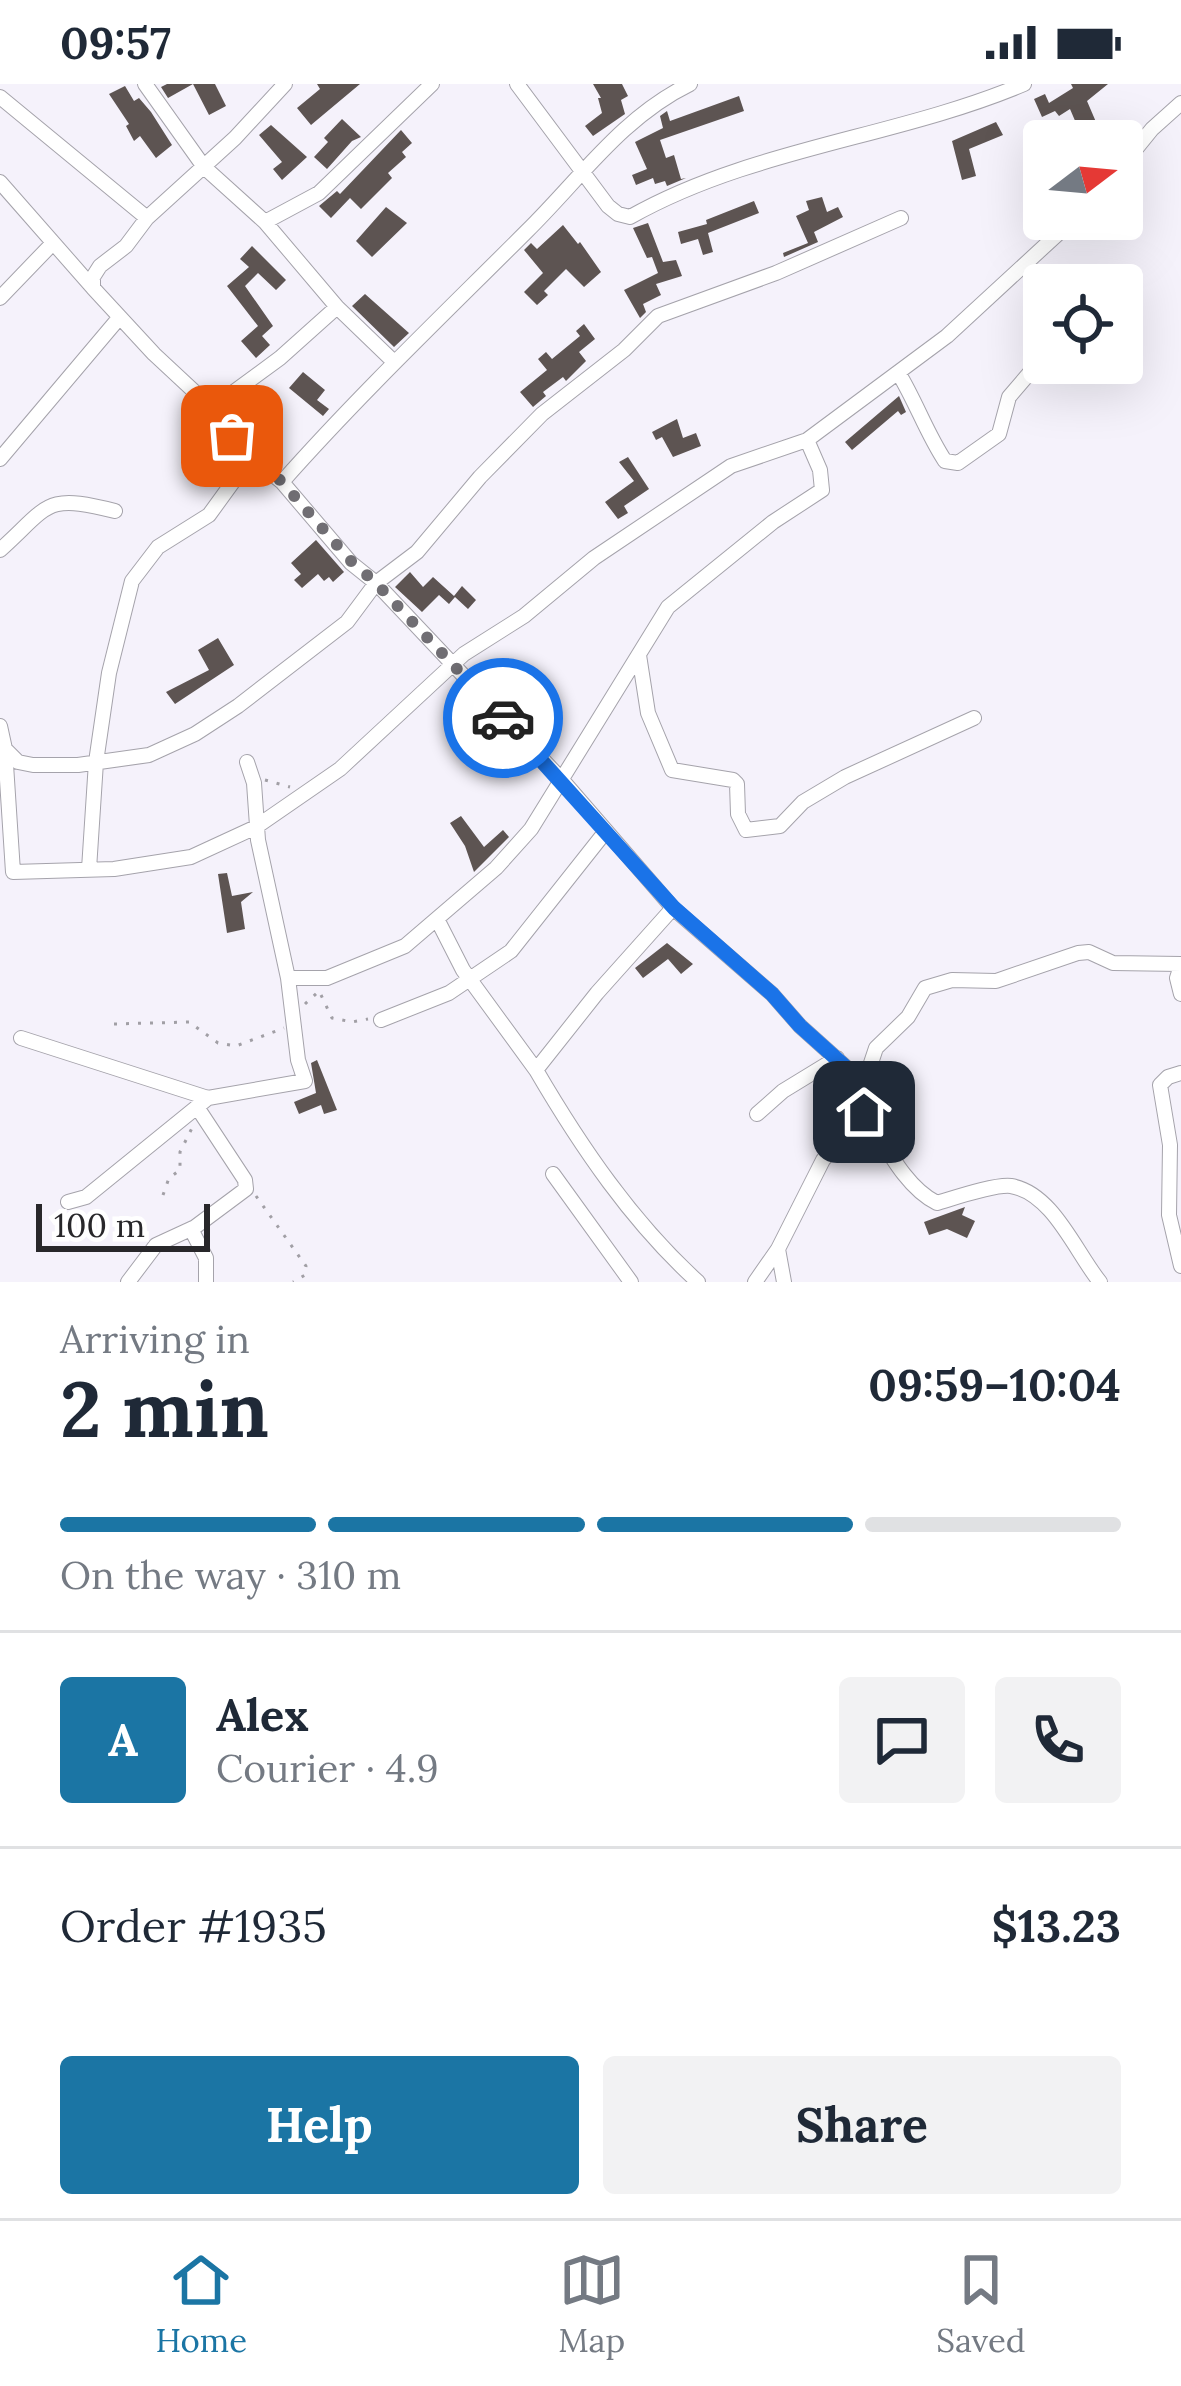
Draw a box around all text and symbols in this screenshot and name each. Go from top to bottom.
text: 09:57 [60,14,171,71]
north arrow [1023,120,1143,240]
map controls [1023,120,1143,384]
button: locate [1023,264,1143,384]
pin [181,385,283,487]
icon: bag [199,403,265,469]
courier [443,658,563,778]
icon: car [470,685,536,751]
pin [813,1061,915,1163]
icon: home [831,1079,897,1145]
scale bar [36,1198,210,1251]
text: 100 m [54,1204,145,1246]
text: Arriving in [60,1314,250,1364]
text: 09:59–10:04 [868,1356,1121,1413]
text: 2 min [60,1359,269,1458]
text: On the way · 310 m [60,1550,401,1600]
button: chat [839,1677,965,1803]
button: phone [995,1677,1121,1803]
text: Alex [216,1686,309,1743]
text: A [108,1711,138,1768]
text: Courier · 4.9 [216,1743,439,1793]
text: Order #1935 [60,1897,327,1954]
text: $13.23 [991,1897,1121,1954]
button: Help [60,2056,579,2194]
button: Share [603,2056,1121,2194]
tab: Home [155,2247,247,2361]
tab: Map [558,2247,625,2361]
tab: Saved [936,2247,1025,2361]

